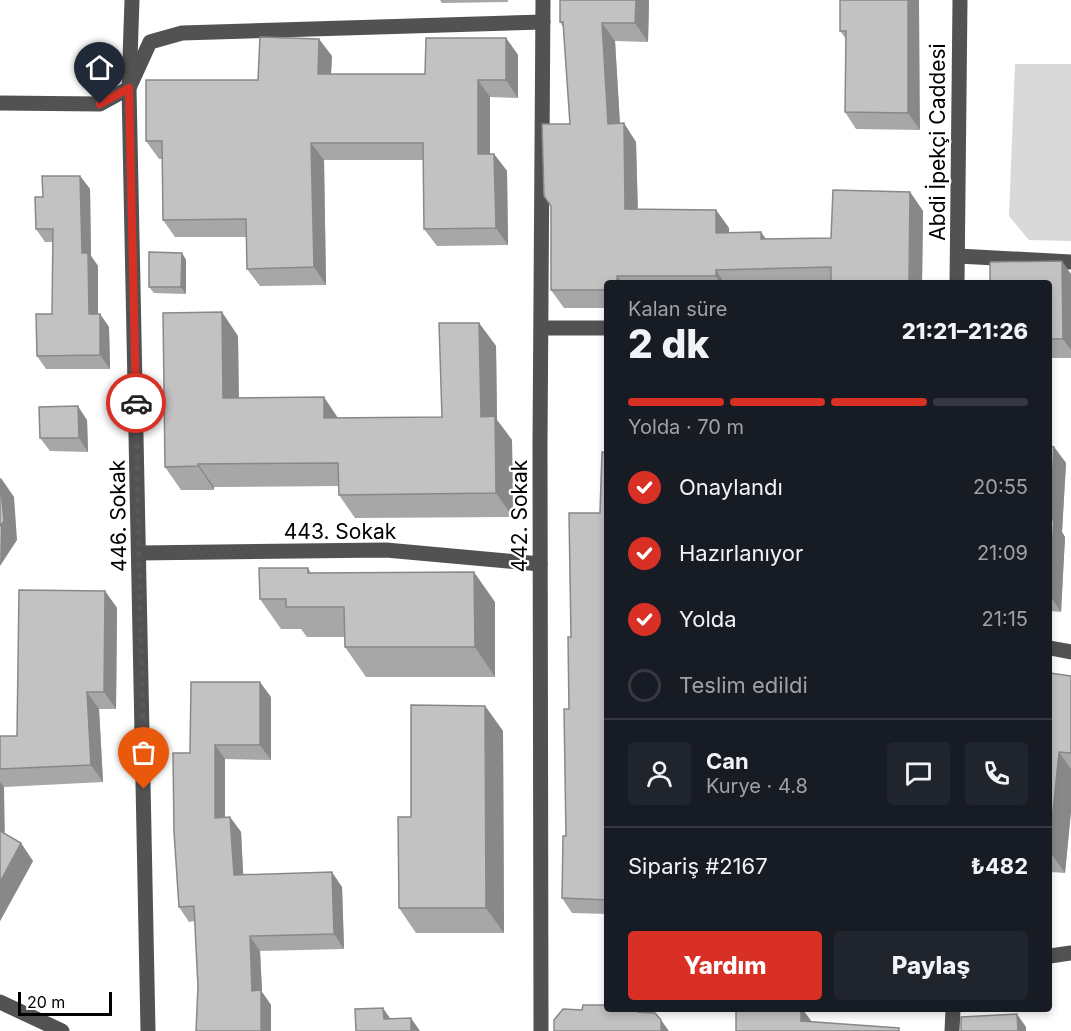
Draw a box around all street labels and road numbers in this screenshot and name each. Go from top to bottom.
street label: Abdi İpekçi Caddesi [924,43,950,241]
street label: 446. Sokak [105,459,131,572]
street label: 442. Sokak [507,459,532,572]
street label: 443. Sokak [284,519,397,544]

